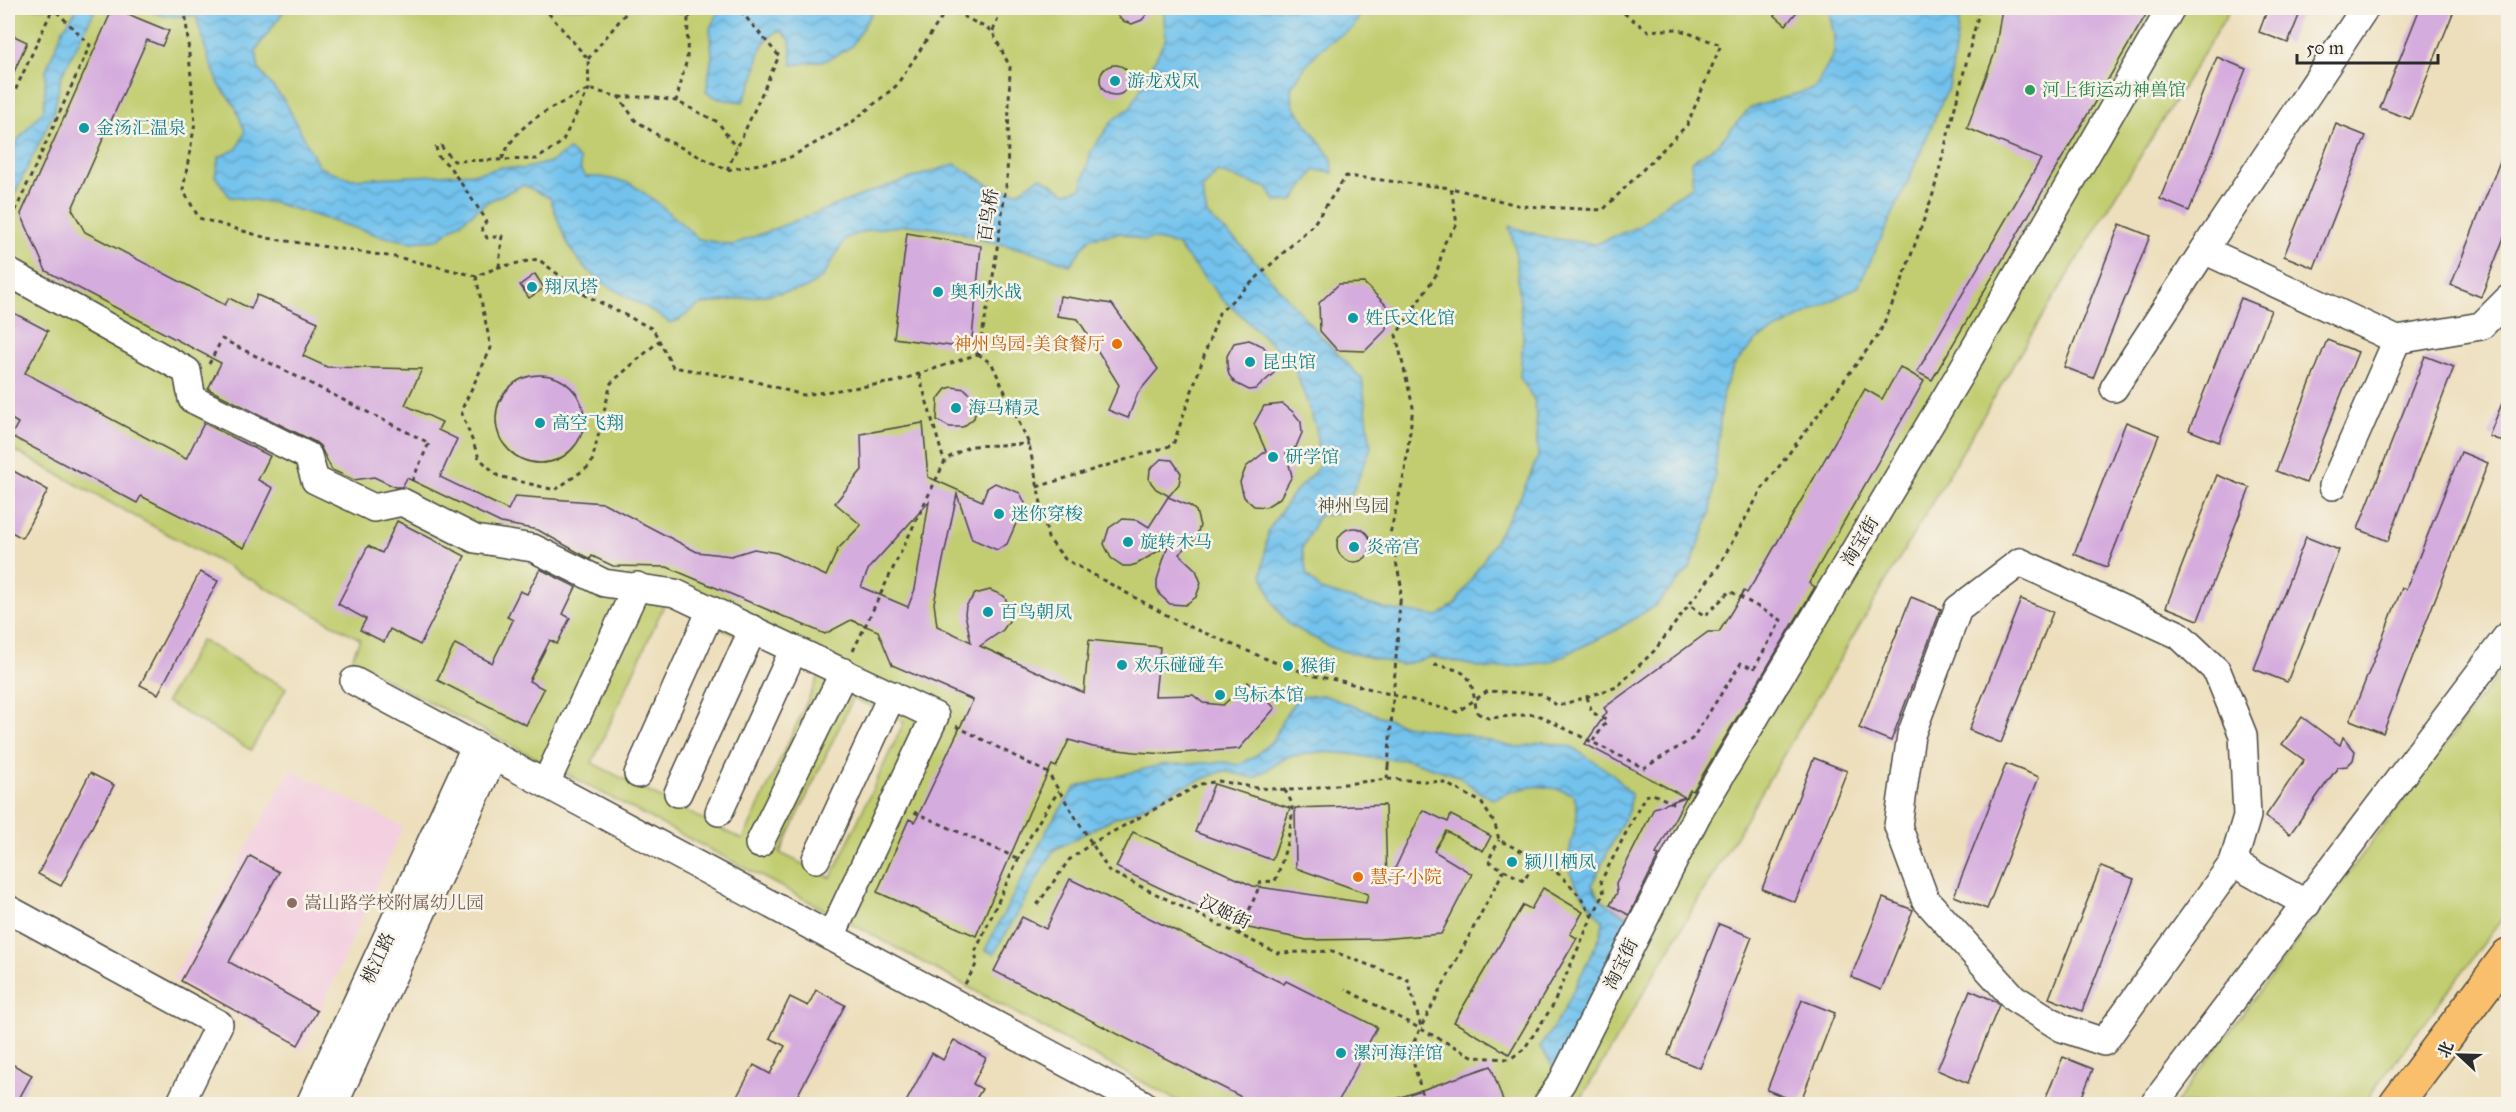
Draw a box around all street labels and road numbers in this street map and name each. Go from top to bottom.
street label: 百鸟桥 [973,187,1003,243]
street label: 淘宝街 [1837,512,1883,570]
street label: 汉姬街 [1196,890,1254,934]
street label: 桃江路 [357,929,399,987]
street label: 淘宝街 [1599,935,1643,993]

